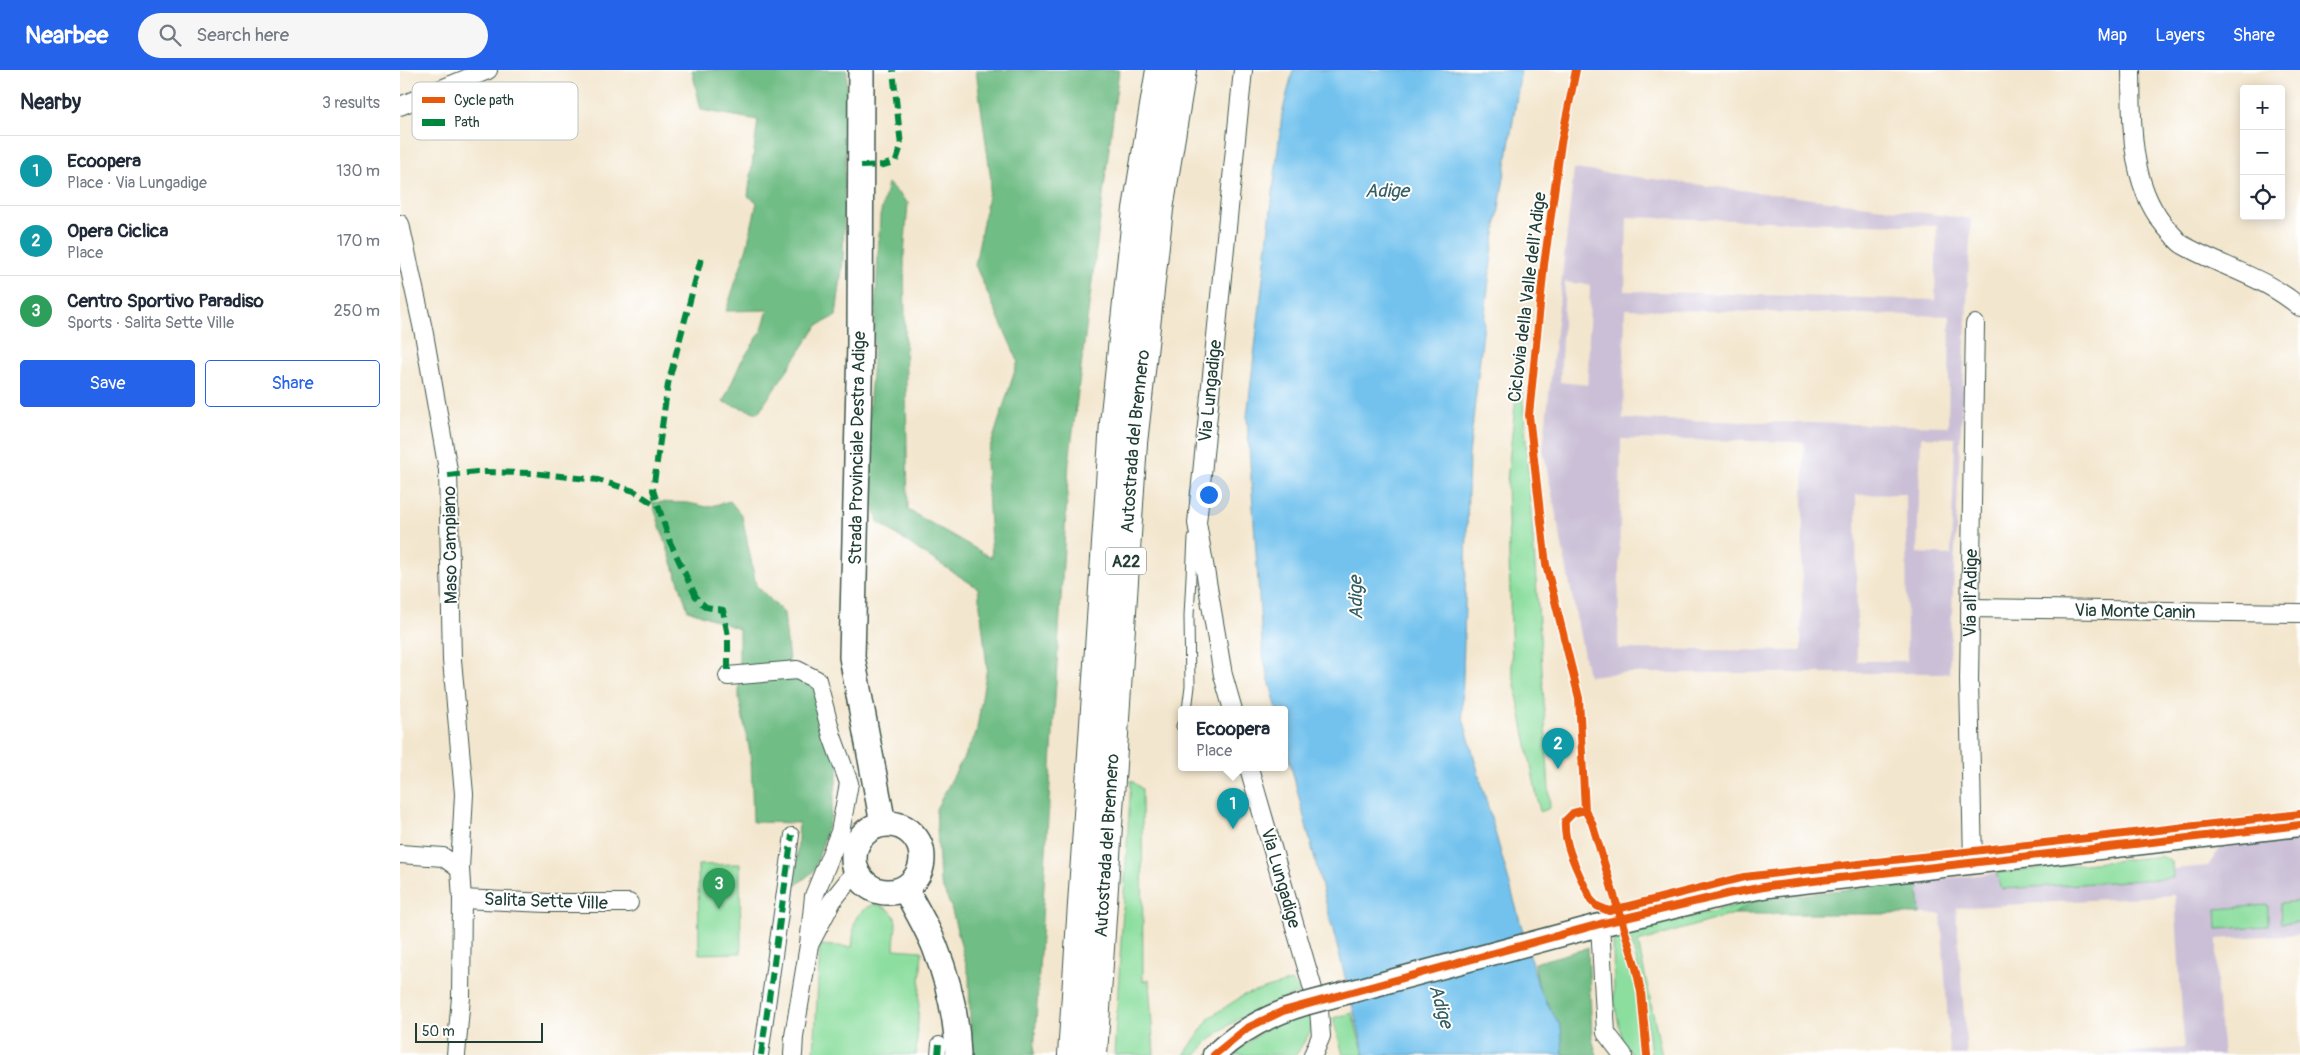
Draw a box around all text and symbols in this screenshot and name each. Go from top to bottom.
search box [138,13,488,58]
text: Nearbee [25,21,108,50]
icon: search [156,21,184,49]
text: Search here [196,23,289,47]
text: Map [2098,24,2127,47]
text: Layers [2155,24,2205,47]
text: Share [2233,24,2275,47]
legend [412,82,578,140]
map controls [2240,85,2285,220]
button: + [2240,85,2285,130]
text: Nearby [20,89,81,116]
text: Cycle path [454,92,514,109]
text: 3 results [322,93,380,113]
text: Path [454,114,479,131]
button: − [2240,130,2285,175]
text: Ecoopera [67,149,141,173]
text: 1 [33,161,39,181]
text: 130 m [336,161,380,181]
text: Place · Via Lungadige [67,173,207,193]
button: locate [2240,175,2285,220]
water label: Adige [1365,179,1411,203]
street label: Ciclovia della Valle dell'Adige [1503,190,1552,404]
text: Opera Ciclica [67,219,168,243]
text: 2 [32,231,40,251]
text: 170 m [337,231,380,251]
text: Place [67,243,103,263]
text: Centro Sportivo Paradiso [67,289,264,313]
text: 3 [32,301,40,321]
text: 250 m [334,301,380,321]
text: Sports · Salita Sette Ville [67,313,234,333]
street label: Strada Provinciale Destra Adige [844,331,871,565]
street label: Via Lungadige [1194,338,1227,443]
street label: Autostrada del Brennero [1116,348,1155,534]
button: Save [20,360,195,407]
button: Share [205,360,380,407]
your location [1196,482,1222,508]
street label: Maso Campiano [438,485,463,604]
road number: A22 [1106,548,1146,574]
street label: Via all'Adige [1959,548,1983,638]
water label: Adige [1344,574,1368,620]
street label: Via Monte Canin [2074,599,2196,624]
popup [1178,706,1288,771]
text: Ecoopera [1196,717,1270,741]
pin: 2 [1542,728,1574,769]
text: Place [1196,741,1232,761]
street label: Autostrada del Brennero [1090,753,1125,938]
pin: 1 [1217,788,1249,829]
street label: Via Lungadige [1255,825,1306,931]
pin: 3 [703,868,735,909]
street label: Salita Sette Ville [484,888,608,915]
water label: Adige [1423,982,1459,1032]
scale bar [415,1020,542,1043]
text: 50 m [422,1023,455,1040]

